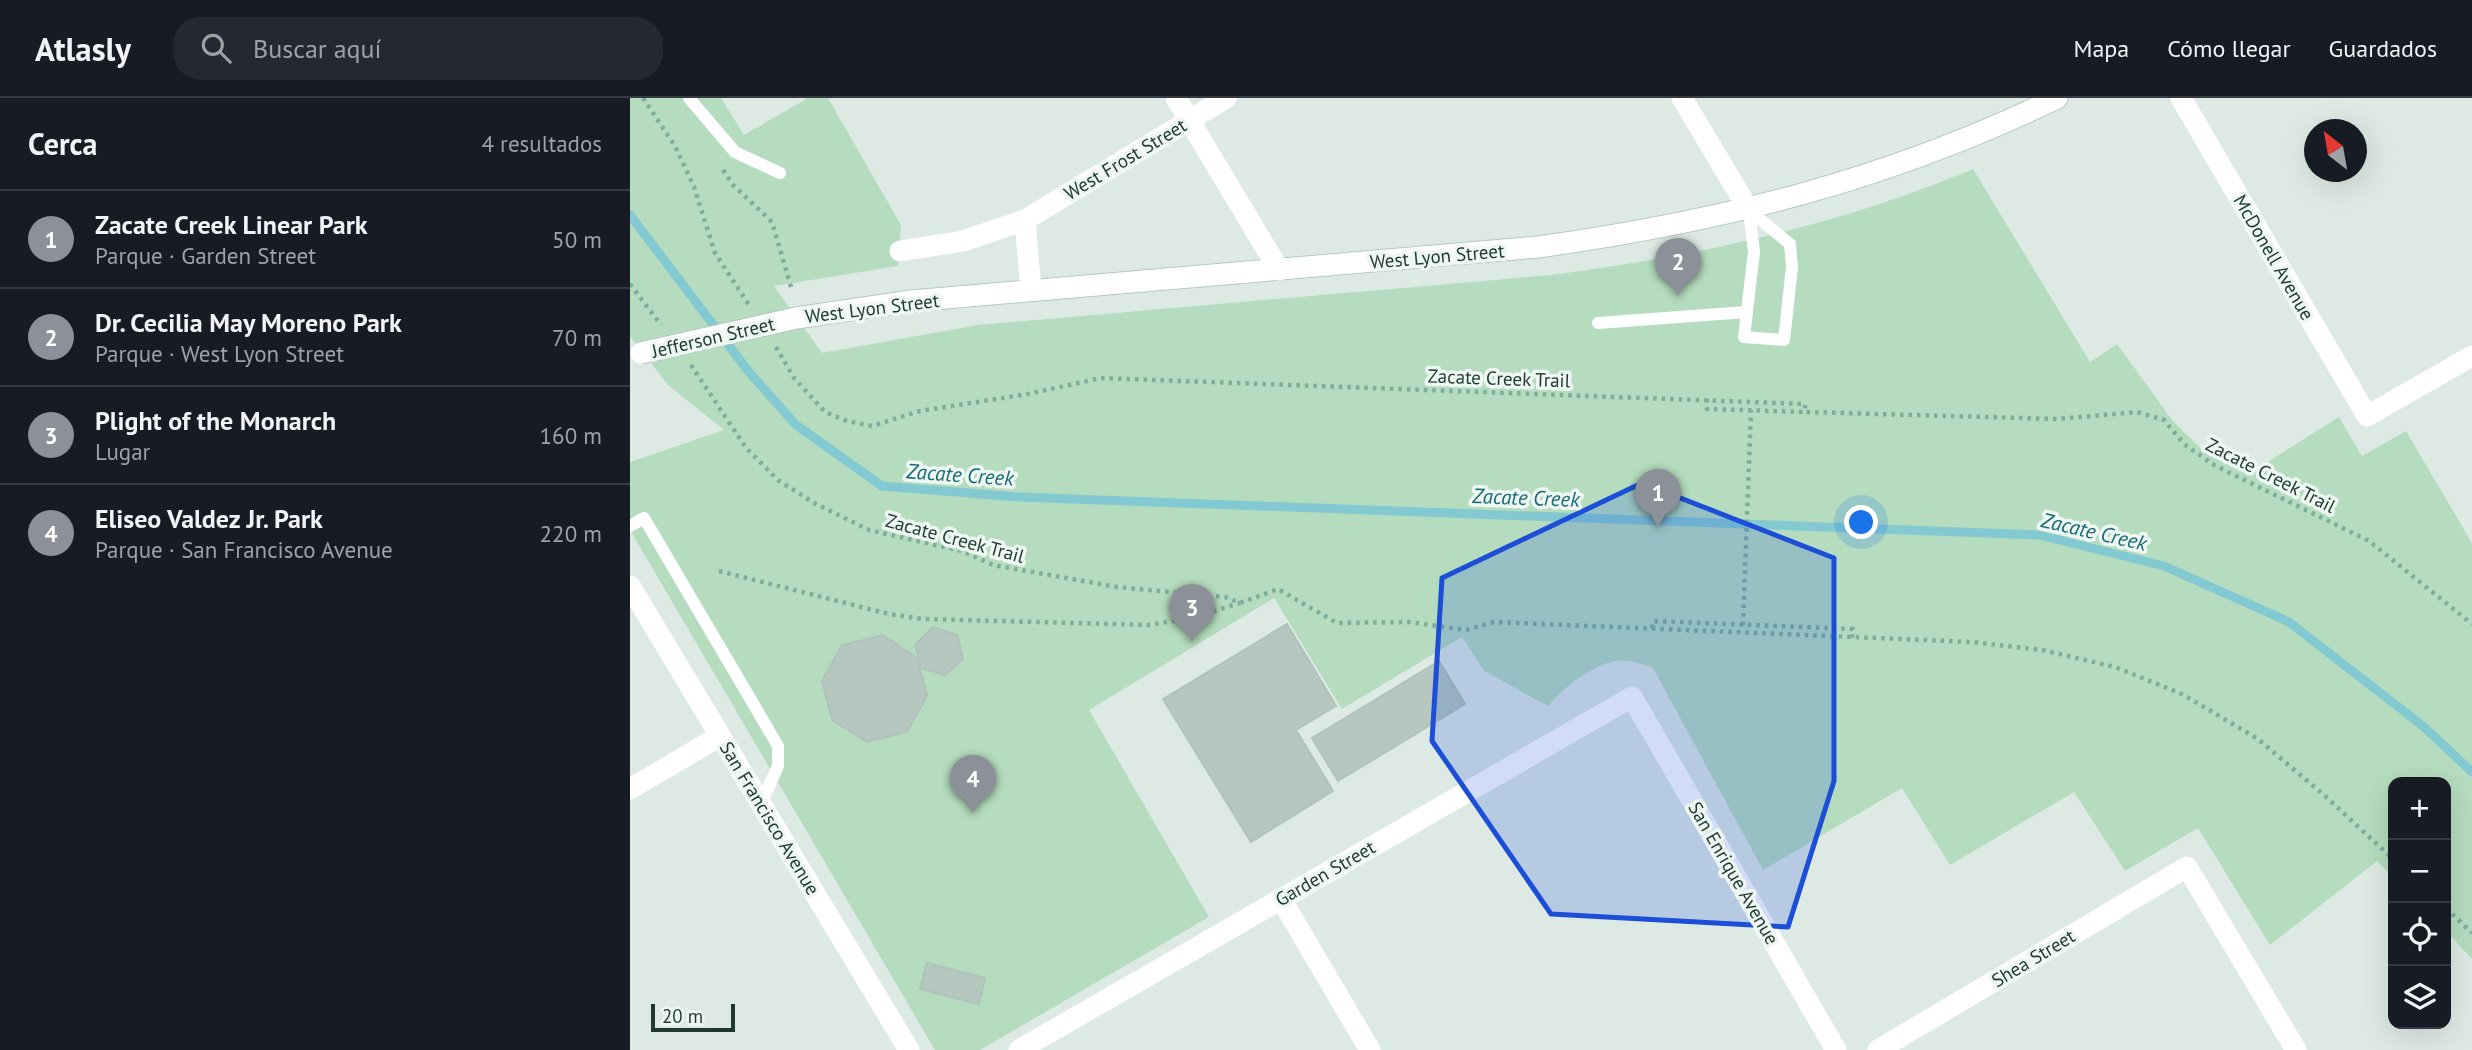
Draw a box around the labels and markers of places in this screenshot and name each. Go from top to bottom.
pin: 2 [1655,238,1701,296]
pin: 1 [1635,469,1681,527]
pin: 3 [1169,584,1215,642]
pin: 4 [950,755,996,813]

